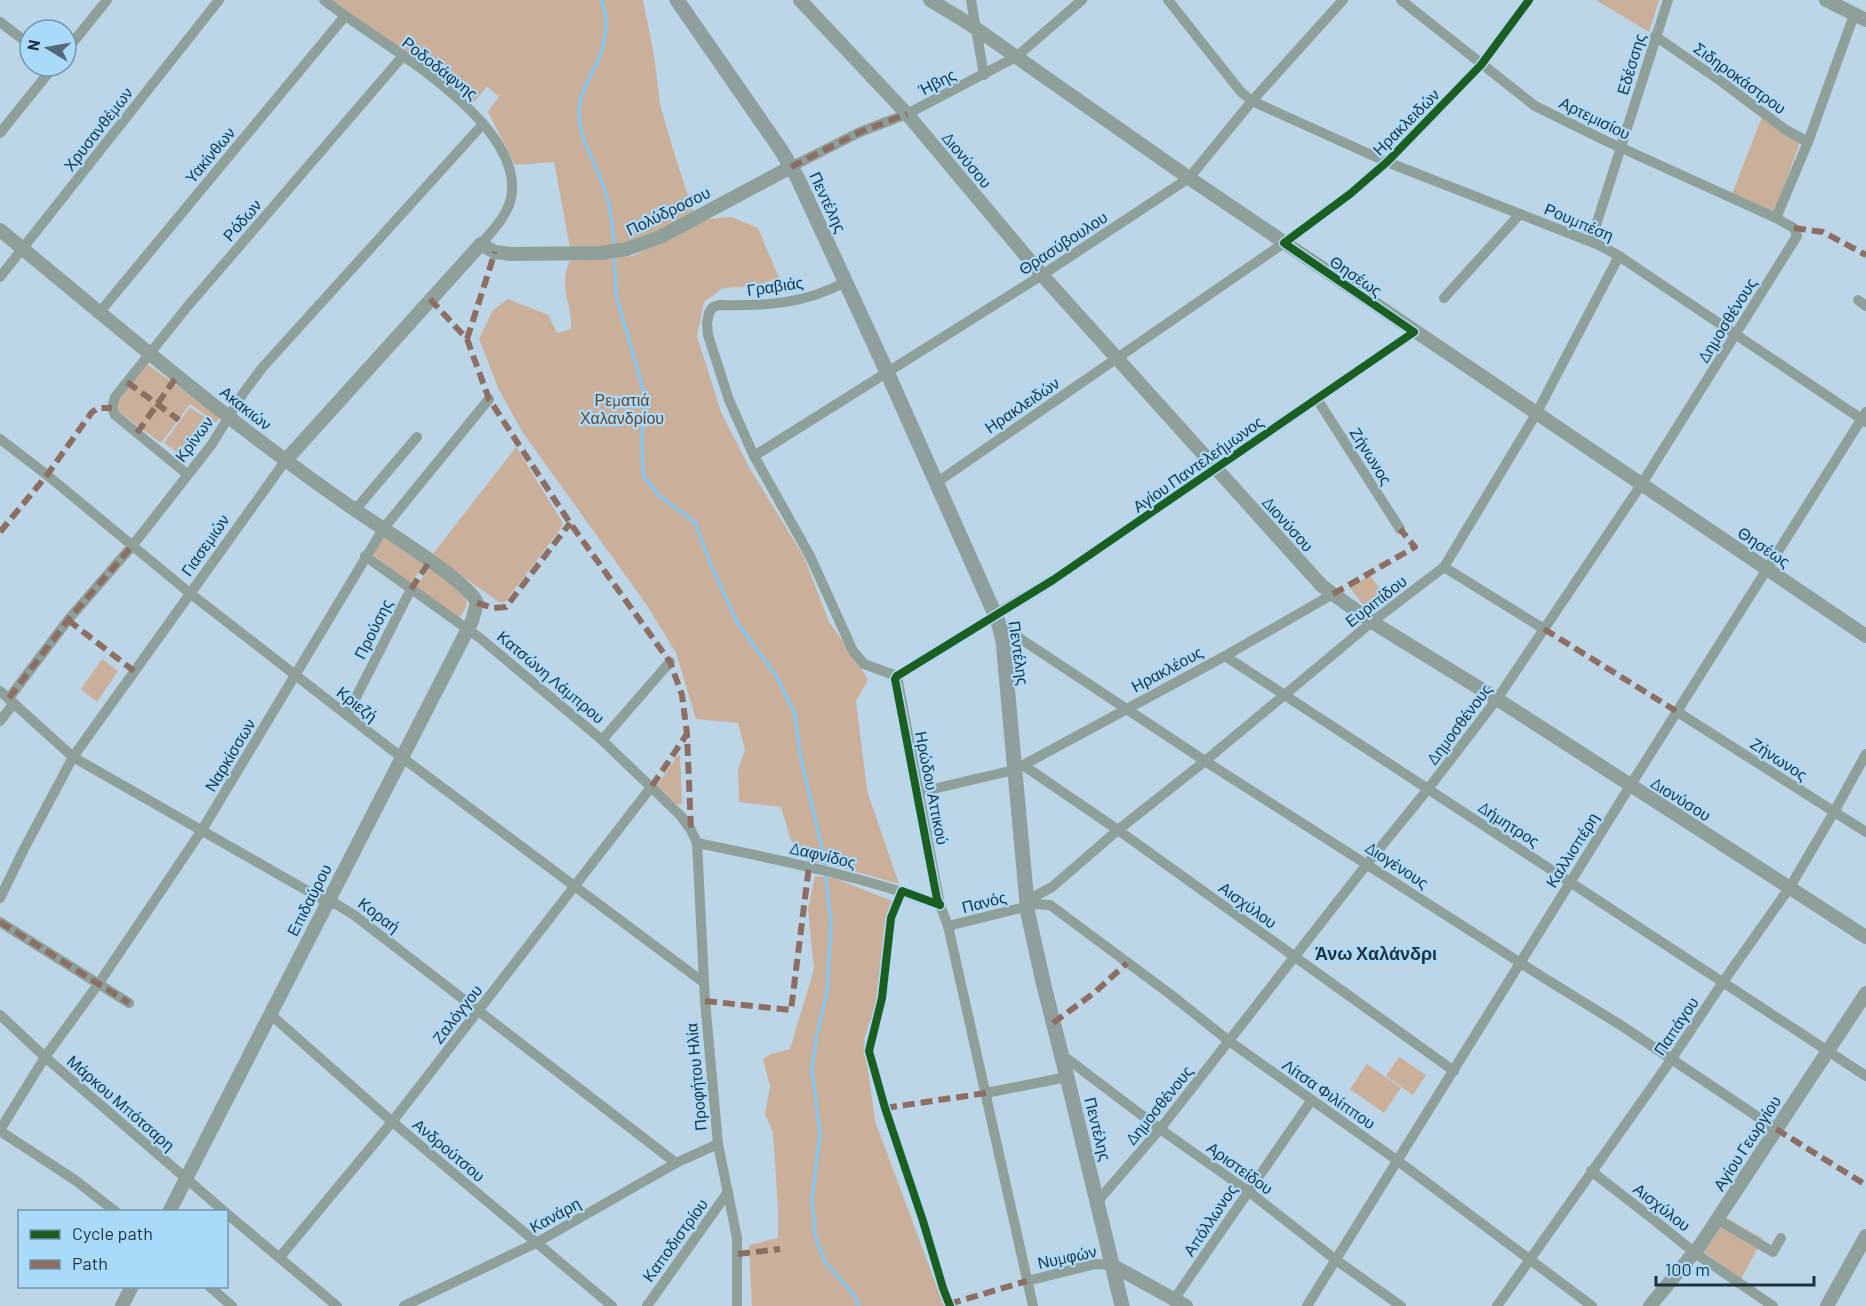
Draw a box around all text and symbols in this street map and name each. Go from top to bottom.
north arrow [18,18,78,78]
street label: Εδέσσης [1612,31,1649,97]
street label: Ροδοδάφνης [399,32,482,103]
text: N [22,38,43,52]
street label: Σιδηροκάστρου [1691,38,1790,117]
street label: Ήβης [914,64,959,99]
street label: Χρυσανθέμων [59,83,136,174]
street label: Ηρακλειδών [1369,85,1443,159]
street label: Αρτεμισίου [1557,92,1634,143]
street label: Υακίνθων [181,123,239,187]
street label: Διονύσου [939,128,996,191]
street label: Πεντέλης [806,168,851,235]
street label: Πολύδροσου [623,182,713,239]
street label: Ρόδων [218,195,265,244]
street label: Ρουμπέση [1542,198,1617,245]
street label: Θρασύβουλου [1015,207,1111,278]
street label: Θησέως [1327,251,1386,300]
street label: Γραβιάς [745,272,805,299]
street label: Δημοσθένους [1693,274,1760,365]
street label: Ηρακλειδών [981,373,1063,437]
street label: Ακακιών [217,382,276,433]
park label: Ρεματιά Χαλανδρίου [580,390,664,427]
street label: Αγίου Παντελεήμωνος [1129,411,1267,516]
street label: Κρίνων [170,412,217,465]
street label: Ζήνωνος [1346,424,1397,488]
street label: Διονύσου [1259,492,1318,555]
street label: Γιασεμιών [177,510,233,579]
street label: Θησέως [1735,522,1794,571]
street label: Ευριπίδου [1341,571,1410,630]
street label: Προύσης [349,595,396,662]
street label: Πεντέλης [1006,620,1033,687]
street label: Κατσώνη Λάμπρου [494,626,609,727]
street label: Ηρακλέους [1128,642,1206,695]
street label: Δημοσθένους [1422,679,1495,768]
street label: Κριεζή [333,682,381,726]
street label: Ναρκίσσων [200,715,259,795]
street label: Ηρώδου Αττικού [912,730,953,846]
street label: Ζήνωνος [1747,733,1811,784]
street label: Διονύσου [1648,773,1715,824]
street label: Δήμητρος [1475,797,1544,850]
street label: Καλλισπέρη [1541,809,1602,891]
street label: Διογένους [1362,837,1433,892]
street label: Δαφνίδος [788,838,858,871]
street label: Επιδαύρου [282,861,335,939]
street label: Αισχύλου [1216,877,1281,932]
street label: Πανός [960,887,1008,916]
street label: Κοραή [355,893,404,936]
district label: Άνω Χαλάνδρι [1315,942,1437,964]
street label: Ζαλόγγου [428,981,485,1047]
street label: Παπάγου [1649,993,1702,1058]
street label: Προφήτου Ηλία [681,1022,710,1132]
street label: Μάρκου Μπότσαρη [64,1051,179,1154]
street label: Λίτσα Φιλίππου [1279,1055,1379,1133]
street label: Δημοσθένους [1121,1061,1196,1148]
street label: Αγίου Γεωργίου [1709,1092,1784,1194]
street label: Πεντέλης [1081,1095,1116,1163]
street label: Ανδρούτσου [410,1114,489,1185]
street label: Αριστείδου [1204,1137,1277,1198]
street label: Αισχύλου [1630,1179,1694,1235]
street label: Απόλλωνος [1179,1180,1241,1259]
street label: Κανάρη [526,1193,583,1236]
street label: Καποδιστρίου [638,1195,711,1285]
legend [18,1210,228,1288]
text: Cycle path [72,1222,153,1244]
street label: Νυμφών [1036,1241,1098,1272]
scale bar [1656,1249,1814,1287]
text: Path [72,1252,108,1274]
text: 100 m [1665,1258,1710,1280]

